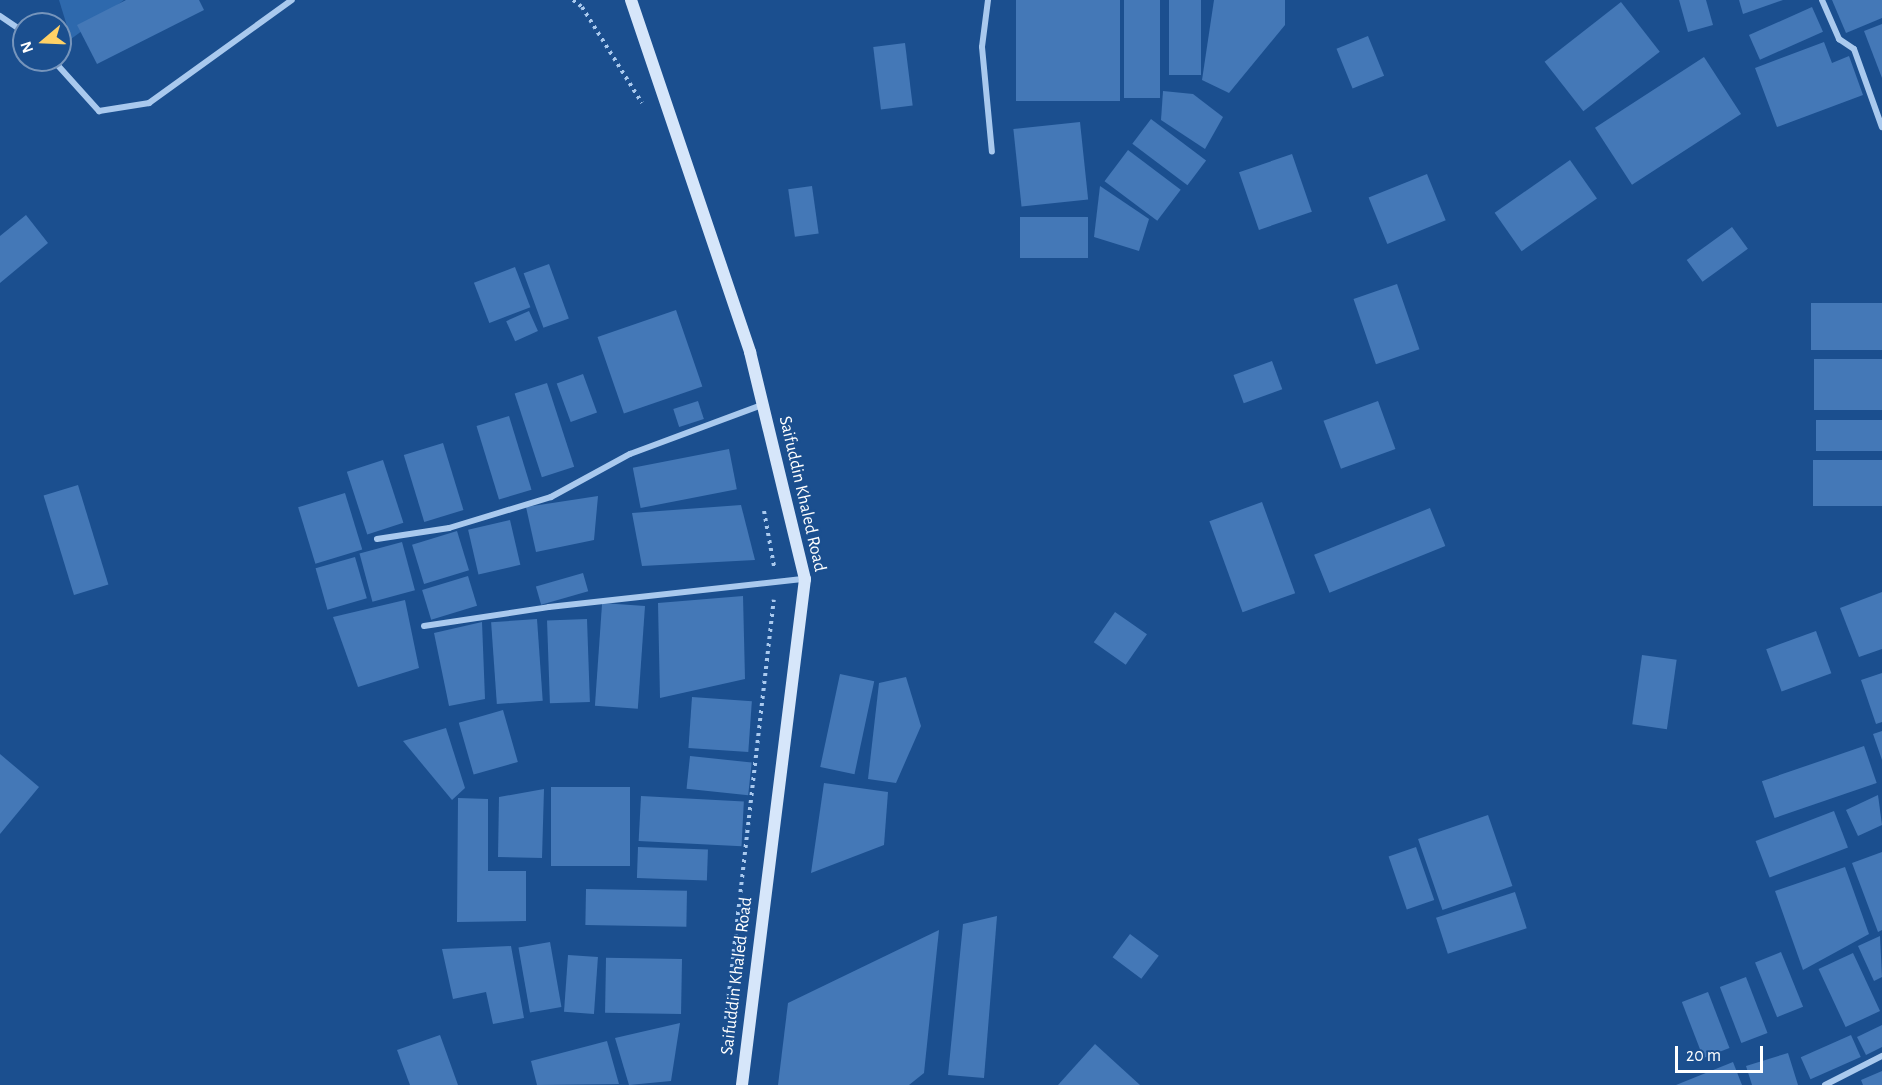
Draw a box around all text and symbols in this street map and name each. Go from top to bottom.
north arrow [12,12,72,72]
text: N [17,39,36,55]
street label: Saifuddin Khaled Road [774,414,830,574]
street label: Saifuddin Khaled Road [717,896,757,1056]
scale bar [1678,1034,1766,1072]
text: 20 m [1686,1047,1721,1065]

